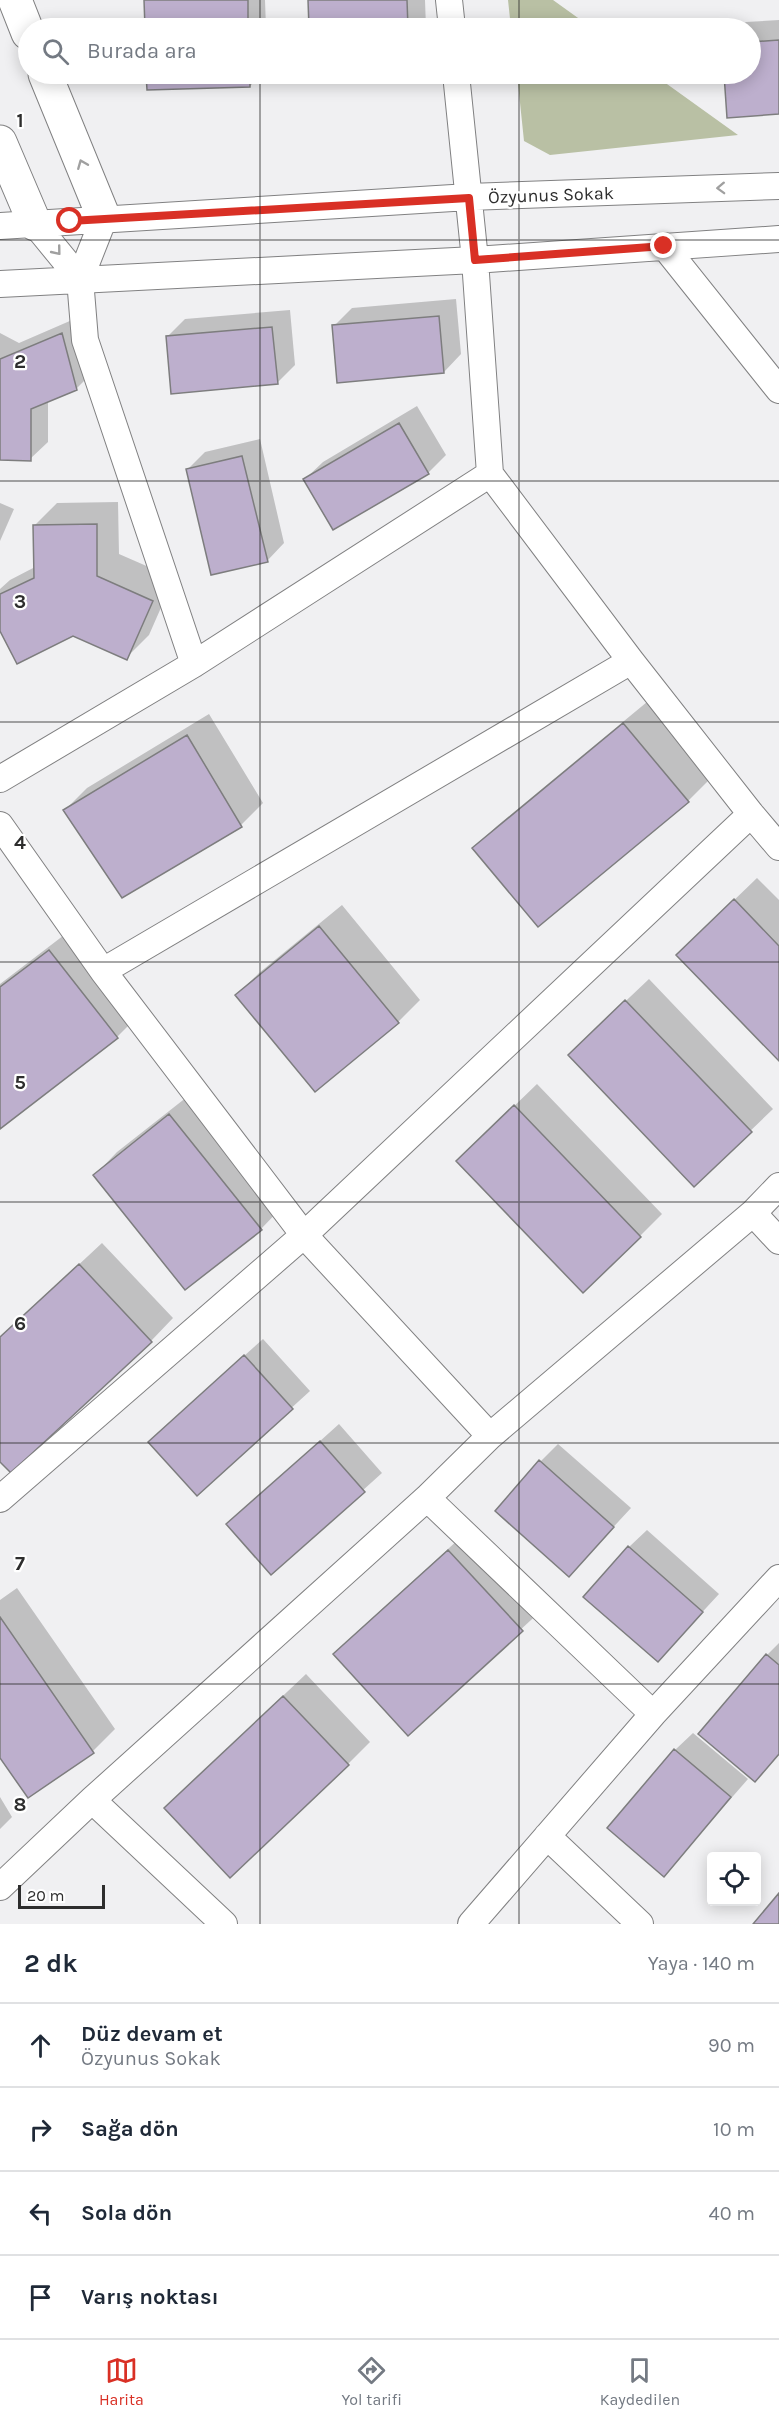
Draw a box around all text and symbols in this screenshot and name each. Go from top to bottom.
search box [18,18,761,84]
icon: search [39,35,72,68]
text: Burada ara [87,38,197,64]
text: 1 [16,109,24,132]
one-way arrow [77,160,89,171]
street label: Özyunus Sokak [488,182,614,208]
one-way arrow [716,182,725,194]
route start [56,207,82,233]
route end [650,232,676,258]
one-way arrow [50,244,61,255]
text: 2 [14,350,26,373]
text: 3 [14,590,26,613]
text: 4 [14,831,26,854]
text: 5 [14,1071,26,1094]
text: 6 [14,1312,26,1335]
text: 7 [15,1552,25,1575]
text: 8 [14,1793,26,1816]
map controls [707,1852,761,1906]
button: locate [707,1852,761,1906]
scale bar [18,1882,105,1910]
text: 20 m [27,1886,65,1905]
text: 2 dk [24,1948,78,1979]
text: Yaya · 140 m [648,1952,755,1975]
text: Düz devam et [81,2021,223,2047]
icon: ahead [24,2029,57,2062]
text: 90 m [708,2034,755,2057]
text: Özyunus Sokak [81,2047,221,2070]
icon: right [24,2113,57,2146]
text: Sağa dön [81,2116,179,2142]
text: 10 m [713,2118,755,2141]
icon: left [24,2197,57,2230]
text: Sola dön [81,2200,172,2226]
text: 40 m [709,2202,755,2225]
icon: arrive [24,2281,57,2314]
text: Varış noktası [81,2284,219,2310]
tab: Harita [99,2354,144,2409]
tab: Yol tarifi [342,2354,402,2409]
tab: Kaydedilen [600,2354,680,2409]

